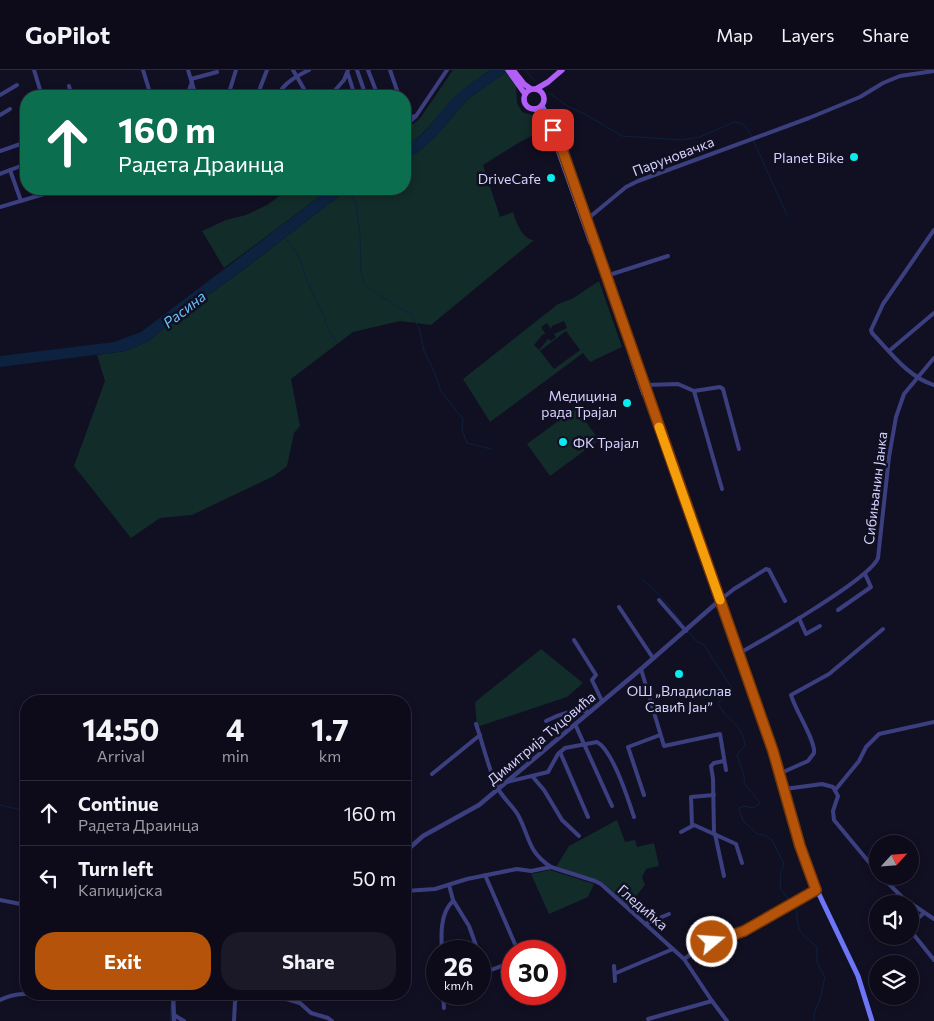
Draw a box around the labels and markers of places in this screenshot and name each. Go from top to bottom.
pin [532,109,574,151]
place label: Planet Bike [773,149,844,166]
marker: Planet Bike [848,151,860,163]
place label: DriveCafe [478,170,541,187]
marker: DriveCafe [545,172,557,184]
place label: Медицина рада Трајал [541,387,617,420]
marker: Медицина рада Трајал [621,397,633,409]
place label: ФК Трајал [573,434,639,451]
marker: ФК Трајал [557,436,569,448]
marker: ОШ „Владислав Савић Јан” [673,668,685,680]
place label: ОШ „Владислав Савић Јан” [627,682,731,715]

